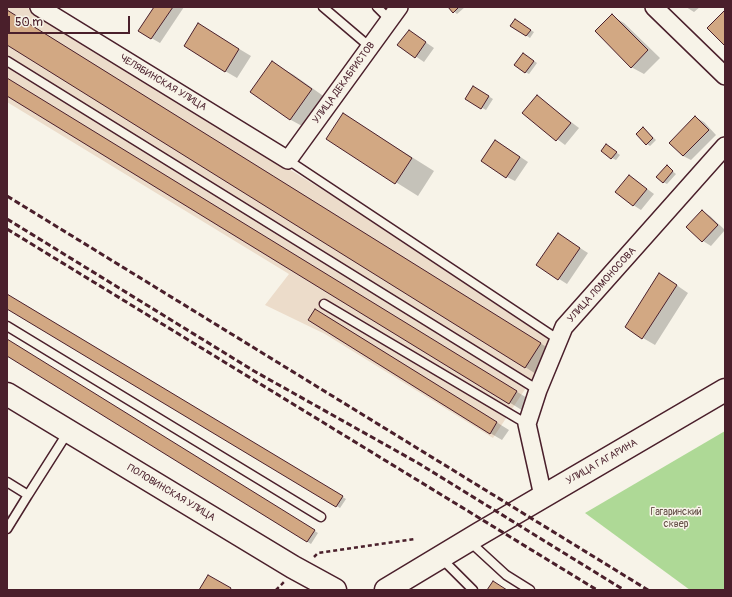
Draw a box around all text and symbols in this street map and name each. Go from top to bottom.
scale bar [10,8,132,34]
text: 50 m [15,15,43,30]
street label: УЛИЦА ДЕКАБРИСТОВ [310,40,378,126]
street label: ЧЕЛЯБИНСКАЯ УЛИЦА [117,52,209,114]
street label: УЛИЦА ЛОМОНОСОВА [565,245,639,325]
street label: УЛИЦА ГАГАРИНА [564,437,640,487]
street label: ПОЛОВИНСКАЯ УЛИЦА [125,462,217,524]
park label: Гагаринский сквер [650,506,702,530]

